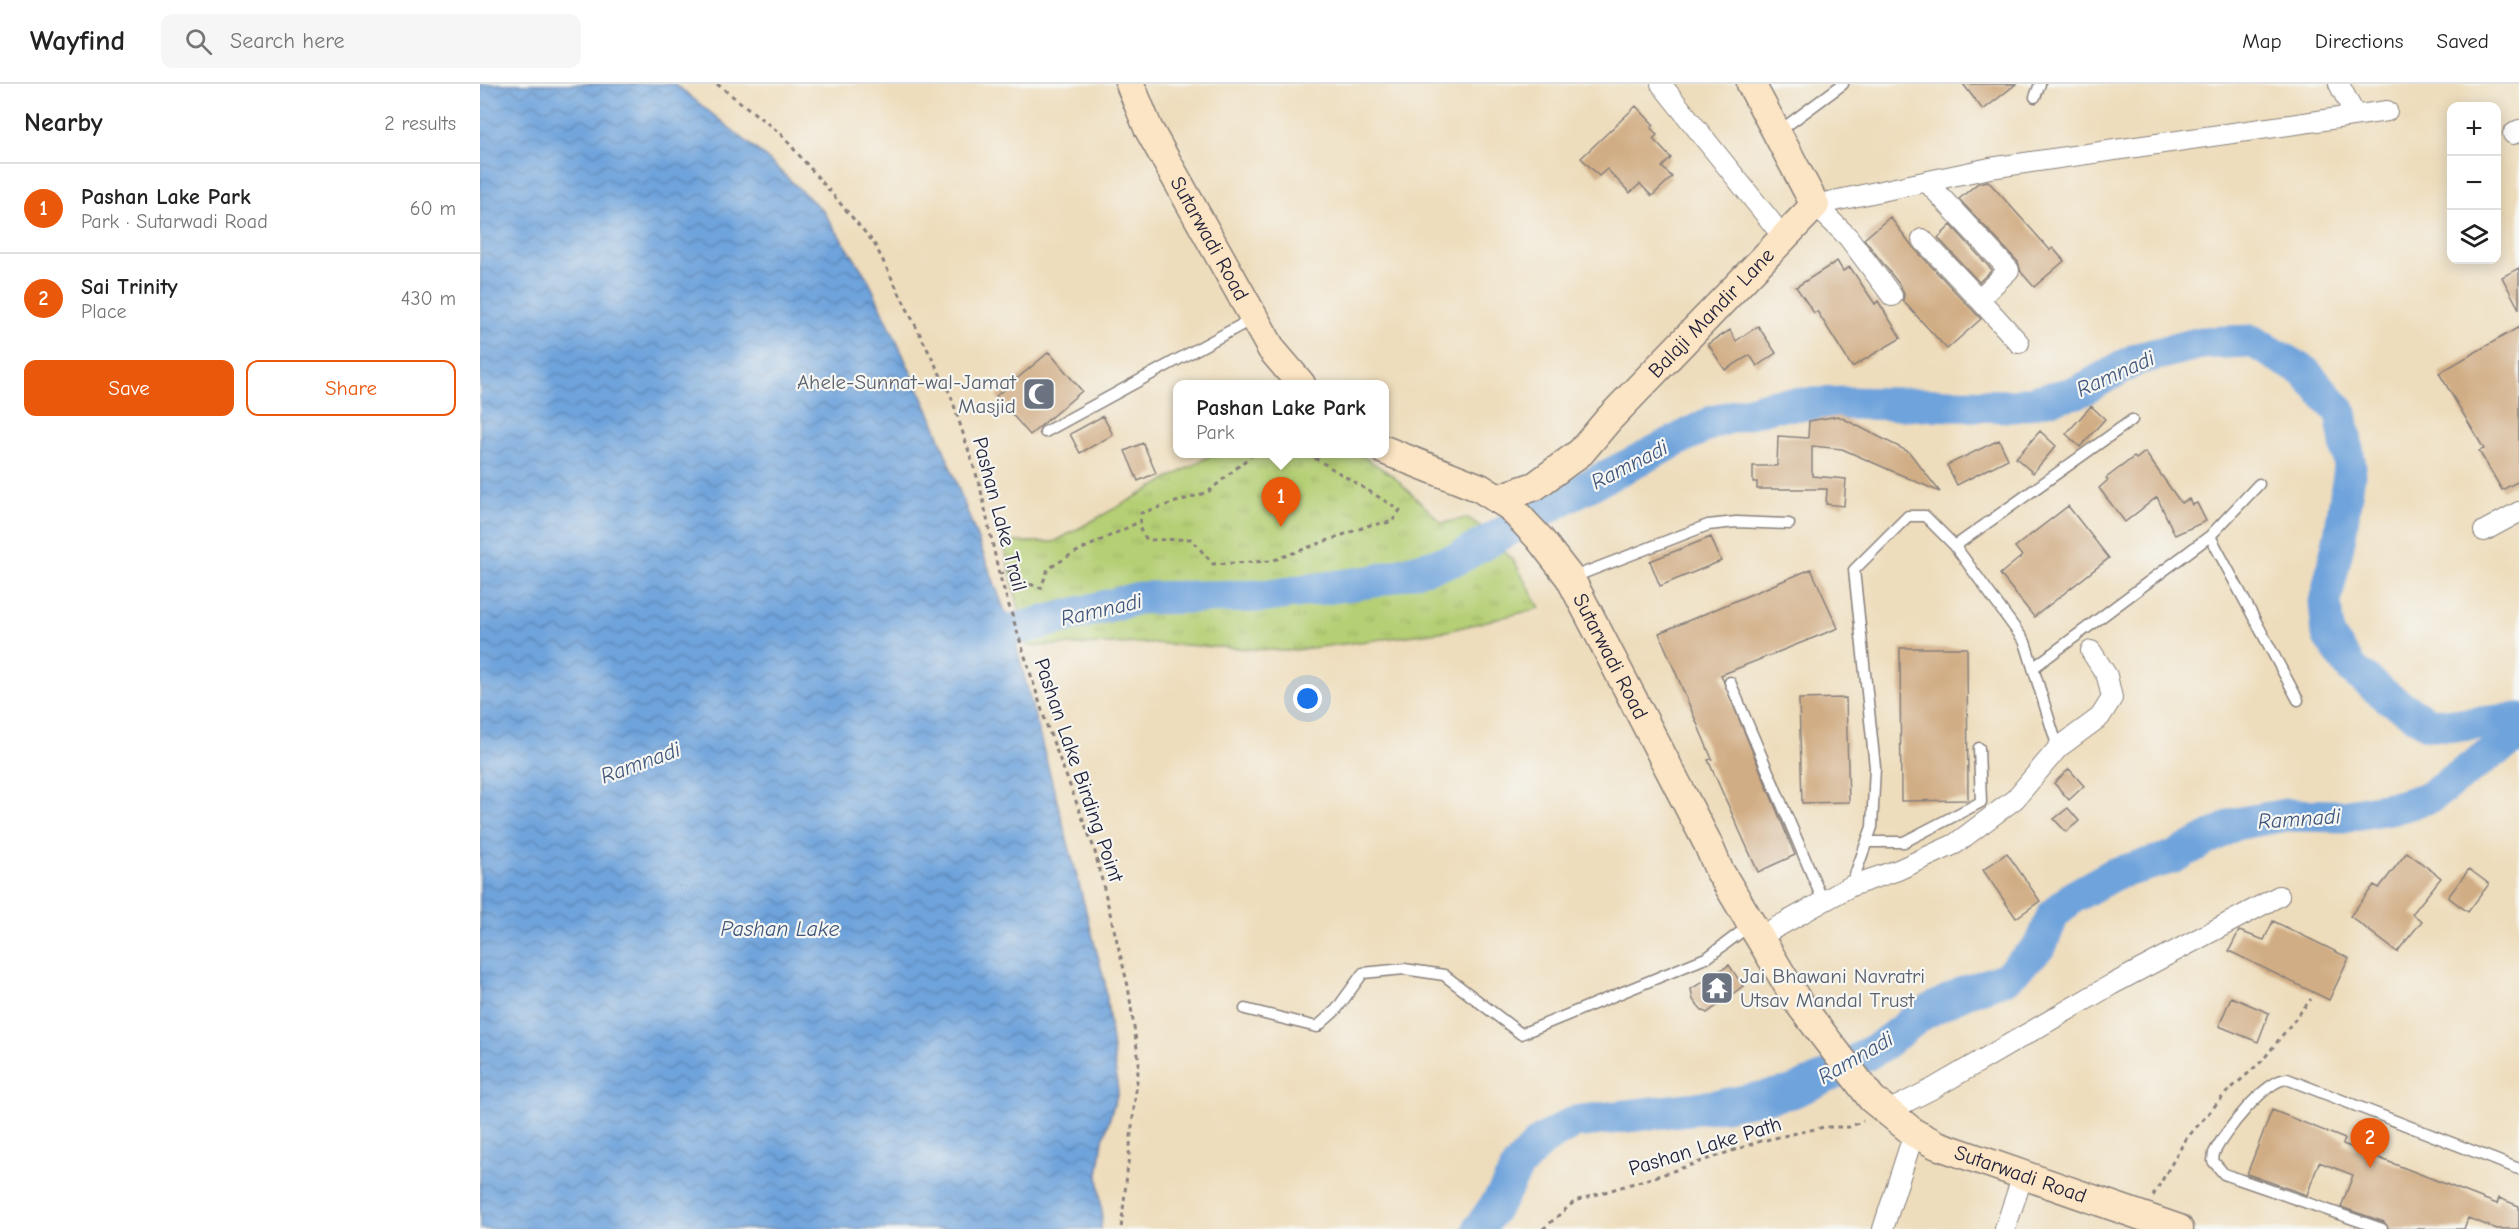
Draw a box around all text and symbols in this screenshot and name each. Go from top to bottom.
search box [161,14,581,68]
text: Wayfind [30,25,125,57]
icon: search [182,25,215,58]
text: Search here [230,28,345,54]
text: Map [2242,29,2282,53]
text: Directions [2315,29,2404,53]
text: Saved [2437,29,2489,53]
map controls [2447,102,2501,264]
button: + [2447,102,2501,156]
text: Nearby [24,108,103,138]
text: 2 results [384,112,456,135]
button: − [2447,156,2501,210]
street label: Sutarwadi Road [1165,172,1254,305]
text: Pashan Lake Park [81,184,251,210]
text: 1 [40,197,47,220]
text: 60 m [410,197,456,220]
text: Park · Sutarwadi Road [81,210,268,233]
button: layers [2447,210,2501,264]
street label: Balaji Mandir Lane [1643,243,1779,383]
text: Sai Trinity [81,274,178,300]
text: 2 [39,287,48,310]
text: 430 m [401,287,456,310]
text: Place [81,300,127,323]
water label: Ramnadi [2072,345,2159,403]
button: Save [24,360,234,416]
button: Share [246,360,456,416]
place label: Ahele-Sunnat-wal-Jamat Masjid [797,370,1017,418]
mosque icon: Ahele-Sunnat-wal-Jamat Masjid [1021,376,1057,412]
popup [1173,380,1389,458]
text: Pashan Lake Park [1196,395,1366,421]
text: Park [1196,421,1234,444]
street label: Pashan Lake Trail [968,434,1032,594]
water label: Ramnadi [1587,434,1673,495]
pin: 1 [1262,478,1300,527]
water label: Ramnadi [1058,588,1145,632]
street label: Sutarwadi Road [1568,589,1653,723]
street label: Pashan Lake Birding Point [1029,655,1129,886]
your location [1293,684,1322,713]
water label: Ramnadi [597,736,685,789]
water label: Ramnadi [2257,803,2342,835]
water label: Pashan Lake [720,916,840,942]
place label: Jai Bhawani Navratri Utsav Mandal Trust [1740,964,1925,1012]
temple icon: Jai Bhawani Navratri Utsav Mandal Trust [1699,970,1735,1006]
water label: Ramnadi [1813,1025,1899,1090]
street label: Pashan Lake Path [1626,1111,1784,1181]
pin: 2 [2350,1118,2390,1168]
street label: Sutarwadi Road [1951,1140,2090,1208]

